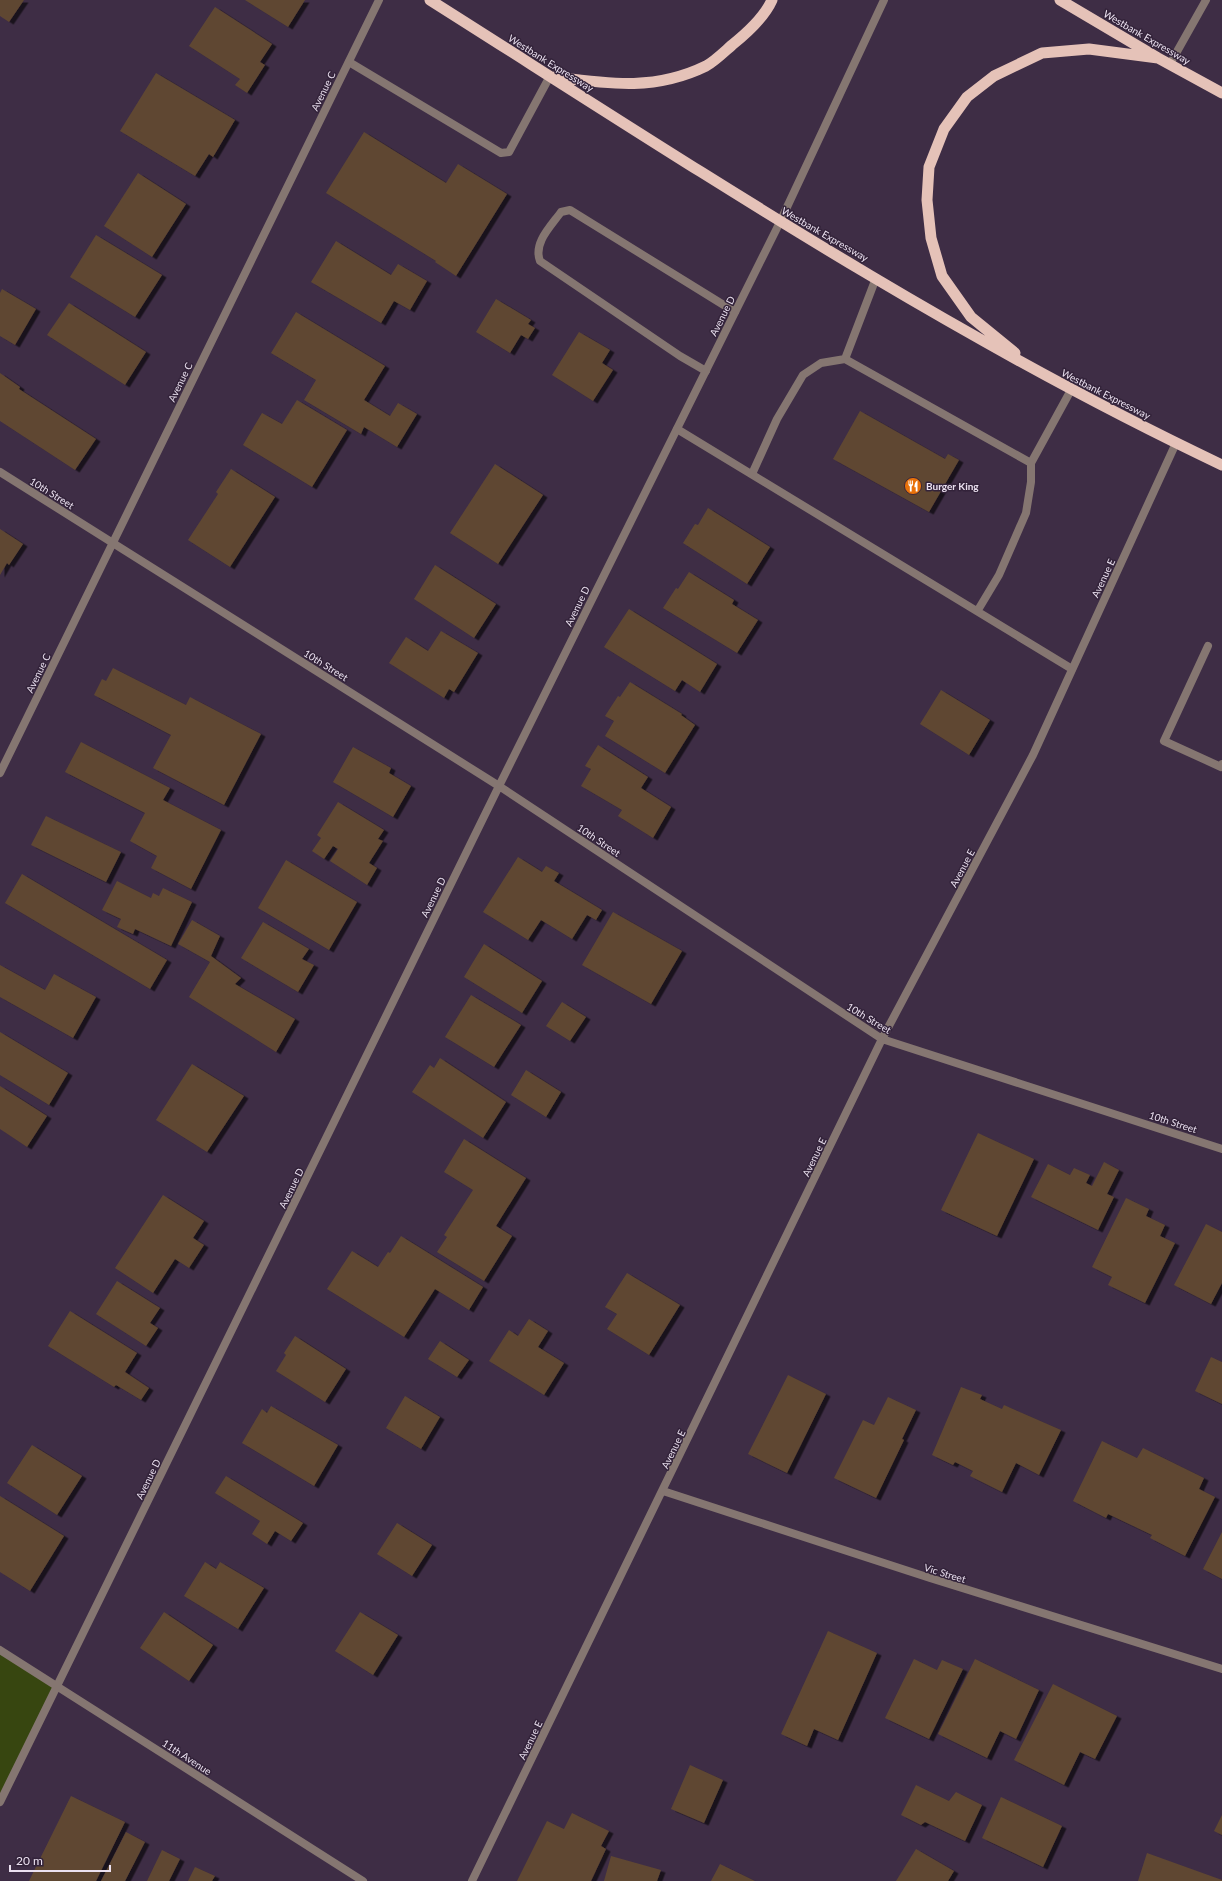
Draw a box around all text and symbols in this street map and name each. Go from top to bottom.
street label: Westbank Expressway [1101,7,1193,67]
street label: Westbank Expressway [506,32,597,95]
street label: Avenue C [308,69,338,113]
street label: Westbank Expressway [779,204,871,264]
street label: Avenue D [707,294,737,338]
street label: Avenue C [165,360,195,404]
street label: Westbank Expressway [1059,366,1153,422]
street label: 10th Street [28,475,77,511]
restaurant icon: Burger King [903,476,923,496]
place label: Burger King [926,480,979,492]
street label: Avenue E [1089,556,1117,599]
street label: Avenue D [562,584,592,628]
street label: 10th Street [302,647,351,683]
street label: Avenue C [23,651,53,695]
street label: 10th Street [575,821,623,859]
street label: Avenue E [947,847,977,889]
street label: Avenue D [418,875,448,919]
street label: 10th Street [845,1000,894,1036]
street label: 10th Street [1148,1109,1199,1136]
street label: Avenue E [800,1136,829,1178]
street label: Avenue D [276,1166,306,1210]
street label: Avenue E [659,1428,688,1470]
street label: Avenue D [133,1457,163,1501]
street label: Vic Street [923,1561,968,1585]
street label: Avenue E [516,1719,545,1761]
street label: 11th Avenue [160,1737,214,1777]
scale bar [10,1847,110,1873]
text: 20 m [16,1853,43,1868]

